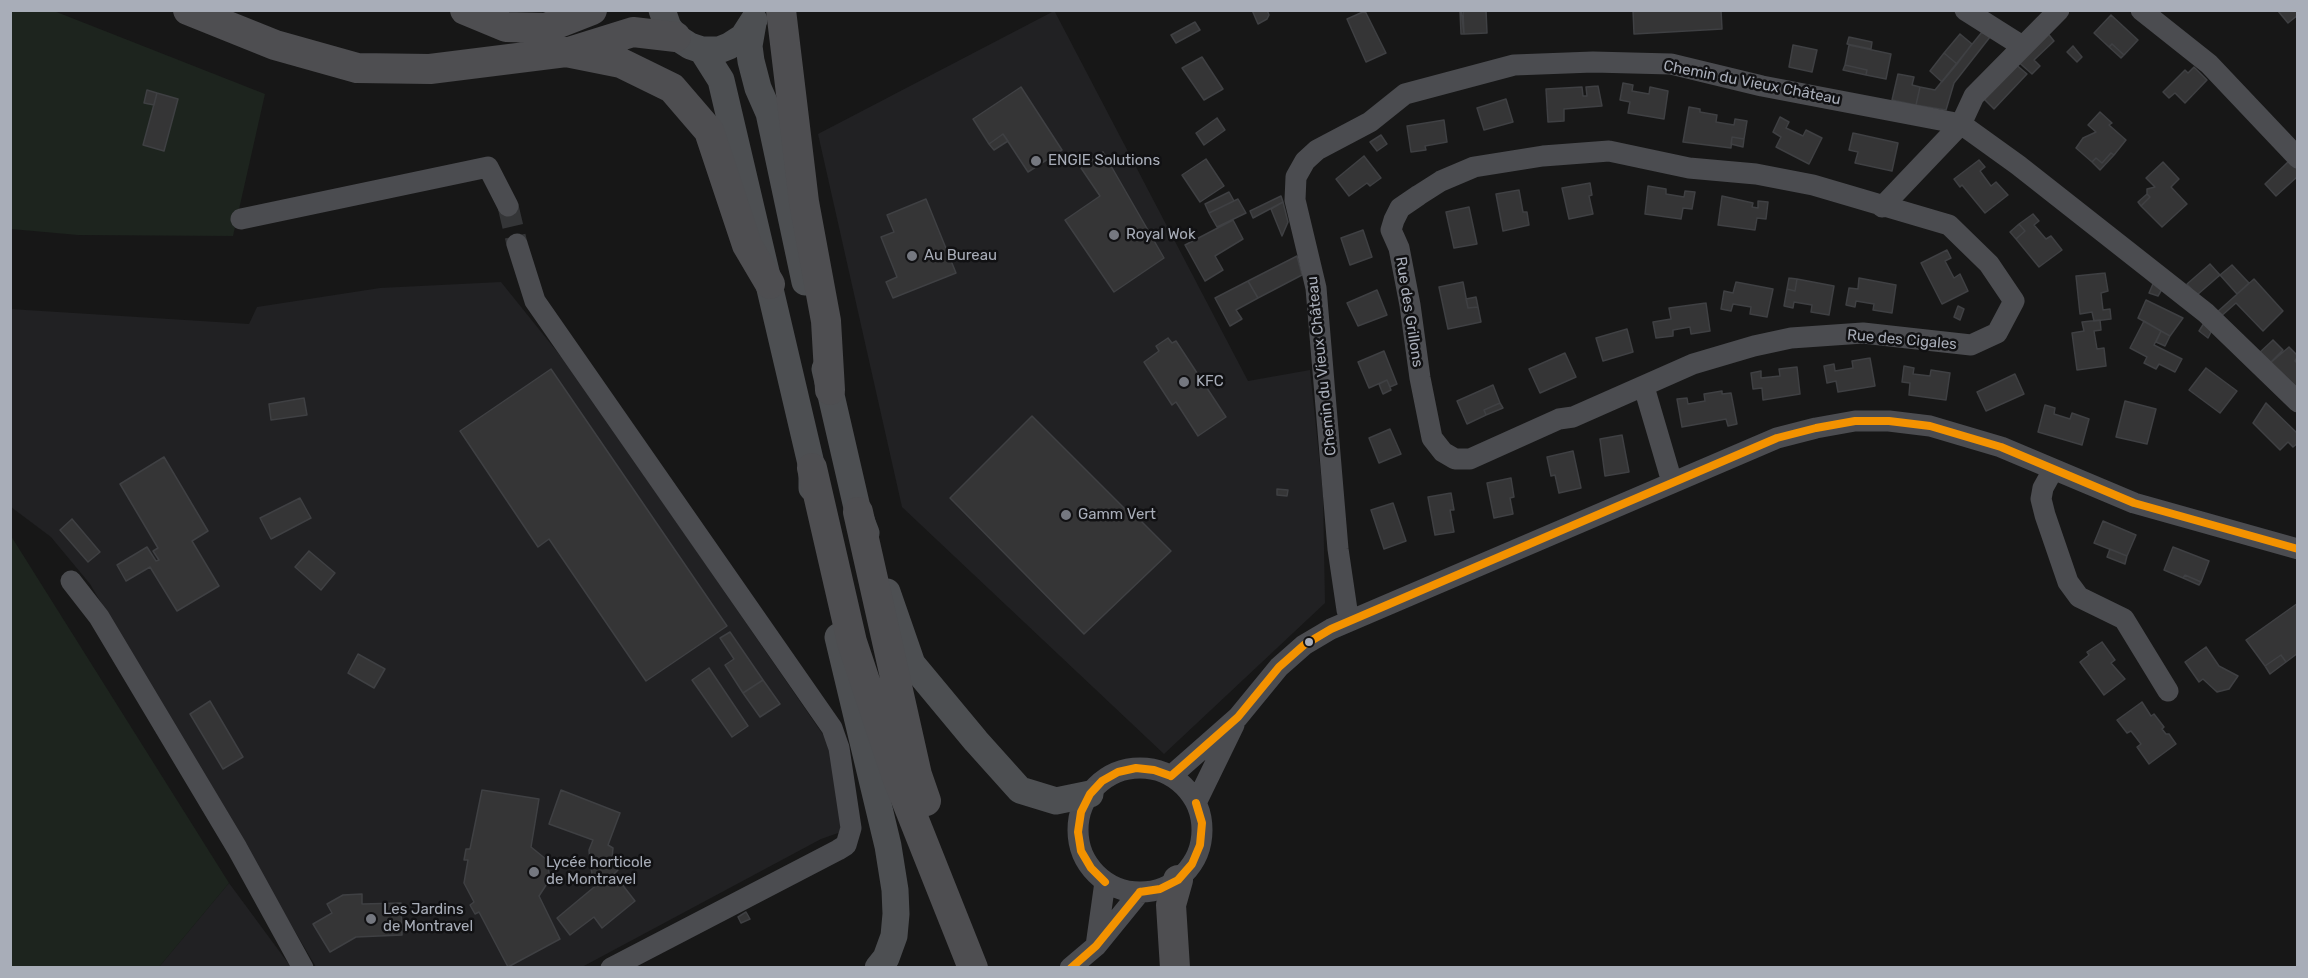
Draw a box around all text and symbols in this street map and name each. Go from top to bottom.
street label: Chemin du Vieux Château [1662,57,1842,109]
place label: ENGIE Solutions [1048,152,1160,170]
marker: ENGIE Solutions [1029,154,1043,168]
place label: Royal Wok [1126,226,1196,244]
marker: Royal Wok [1107,228,1121,242]
place label: Au Bureau [924,247,997,265]
marker: Au Bureau [905,249,919,263]
street label: Rue des Grillons [1391,255,1427,369]
street label: Chemin du Vieux Château [1304,275,1340,457]
street label: Rue des Cigales [1846,326,1958,354]
place label: KFC [1196,373,1224,391]
marker: KFC [1177,375,1191,389]
place label: Gamm Vert [1078,506,1156,524]
marker: Gamm Vert [1059,508,1073,522]
unlabelled marker [1303,636,1315,648]
place label: Lycée horticole de Montravel [546,854,652,889]
marker: Lycée horticole de Montravel [527,865,541,879]
place label: Les Jardins de Montravel [383,901,473,936]
marker: Les Jardins de Montravel [364,912,378,926]

